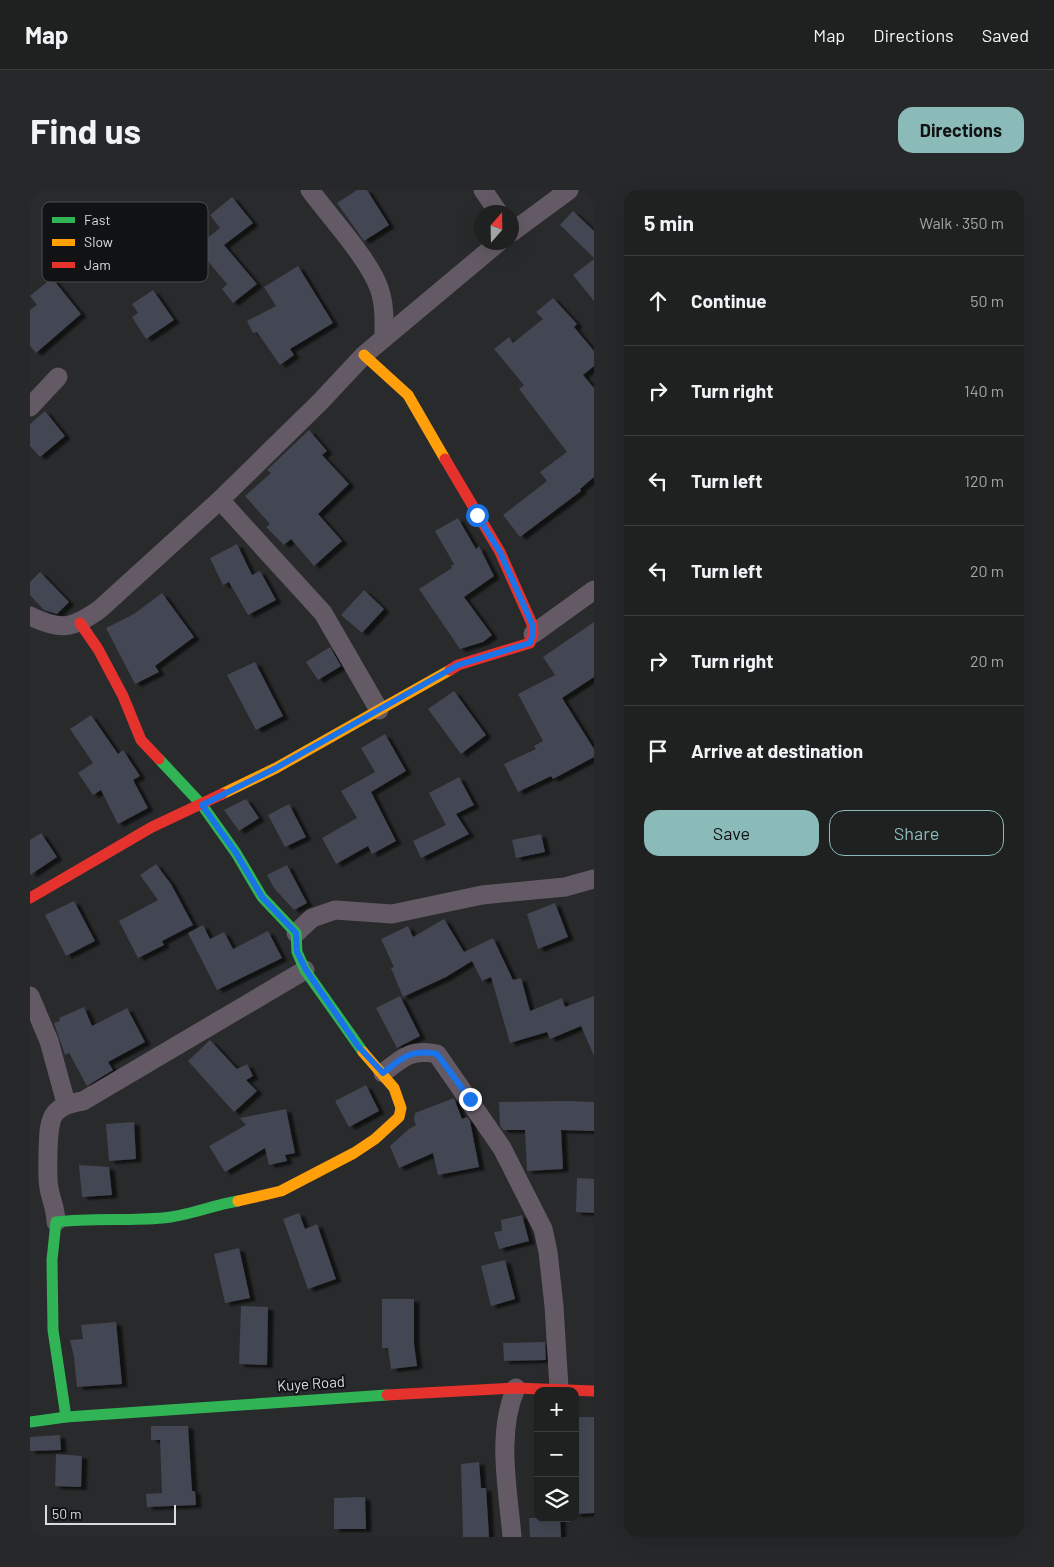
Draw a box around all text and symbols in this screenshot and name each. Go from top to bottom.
text: Map [25,20,68,49]
text: Map [813,24,845,46]
text: Directions [873,24,954,46]
text: Saved [982,24,1029,46]
button: Directions [898,107,1024,153]
text: Find us [30,109,141,151]
legend [42,202,208,282]
north arrow [474,205,519,250]
text: 5 min [644,210,694,235]
text: Fast [84,211,110,228]
text: Walk · 350 m [919,213,1004,232]
text: Slow [84,233,113,250]
text: Jam [84,256,111,273]
icon: ahead [644,287,672,315]
text: Continue [691,289,767,312]
text: 50 m [970,291,1004,310]
icon: right [644,377,672,405]
text: Turn right [691,379,773,402]
text: 140 m [964,381,1004,400]
icon: left [644,467,672,495]
text: Turn left [691,469,762,492]
text: 120 m [964,471,1004,490]
route start [466,504,489,527]
icon: left [644,557,672,585]
text: Turn left [691,559,762,582]
text: 20 m [970,561,1004,580]
icon: right [644,647,672,675]
text: Turn right [691,649,773,672]
text: 20 m [970,651,1004,670]
icon: arrive [644,737,672,765]
text: Arrive at destination [691,739,863,762]
button: Save [644,810,819,856]
button: Share [829,810,1004,856]
route end [459,1088,482,1111]
street label: Kuye Road [276,1372,345,1394]
map controls [534,1387,579,1522]
button: + [534,1387,579,1432]
button: − [534,1432,579,1477]
button: layers [534,1477,579,1522]
scale bar [45,1502,176,1525]
text: 50 m [52,1505,81,1522]

